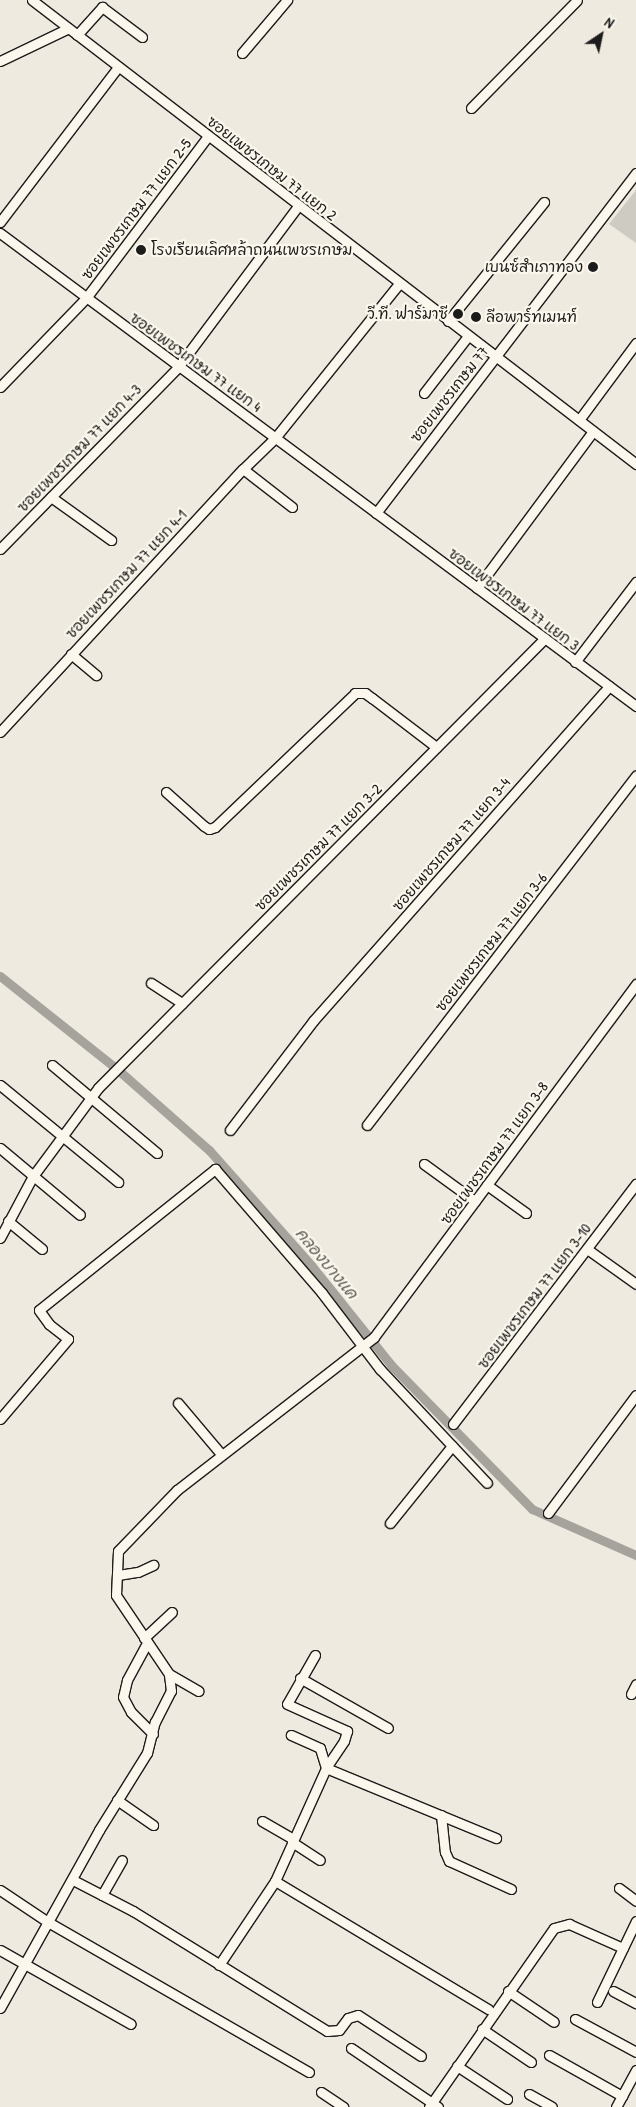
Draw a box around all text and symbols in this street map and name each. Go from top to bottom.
north arrow [576,10,626,60]
text: N [601,12,618,32]
street label: ซอยเพชรเกษม 77 แยก 2 [204,112,340,224]
street label: ซอยเพชรเกษม 77 แยก 2-5 [77,135,195,283]
place label: โรงเรียนเลิศหล้าถนนเพชรเกษม [151,241,352,259]
marker: โรงเรียนเลิศหล้าถนนเพชรเกษม [135,244,147,256]
place label: เบนซ์สำเภาทอง [485,258,583,276]
marker: เบนซ์สำเภาทอง [587,261,599,273]
place label: วี.ที. ฟาร์มาซี [368,305,448,323]
street label: ซอยเพชรเกษม 77 แยก 4 [127,308,265,416]
marker: วี.ที. ฟาร์มาซี [452,308,464,320]
place label: ลีอพาร์ทเมนท์ [486,308,577,326]
marker: ลีอพาร์ทเมนท์ [470,311,482,323]
street label: ซอยเพชรเกษม 77 [406,343,492,445]
street label: ซอยเพชรเกษม 77 แยก 4-3 [13,380,145,516]
street label: ซอยเพชรเกษม 77 แยก 4-1 [62,506,190,642]
street label: ซอยเพชรเกษม 77 แยก 3 [445,544,583,654]
street label: ซอยเพชรเกษม 77 แยก 3-4 [388,774,514,914]
street label: ซอยเพชรเกษม 77 แยก 3-2 [251,780,385,914]
street label: ซอยเพชรเกษม 77 แยก 3-6 [431,869,551,1015]
street label: ซอยเพชรเกษม 77 แยก 3-8 [436,1078,552,1228]
street label: ซอยเพชรเกษม 77 แยก 3-10 [473,1220,595,1372]
water label: คลองบางแค [292,1224,362,1302]

